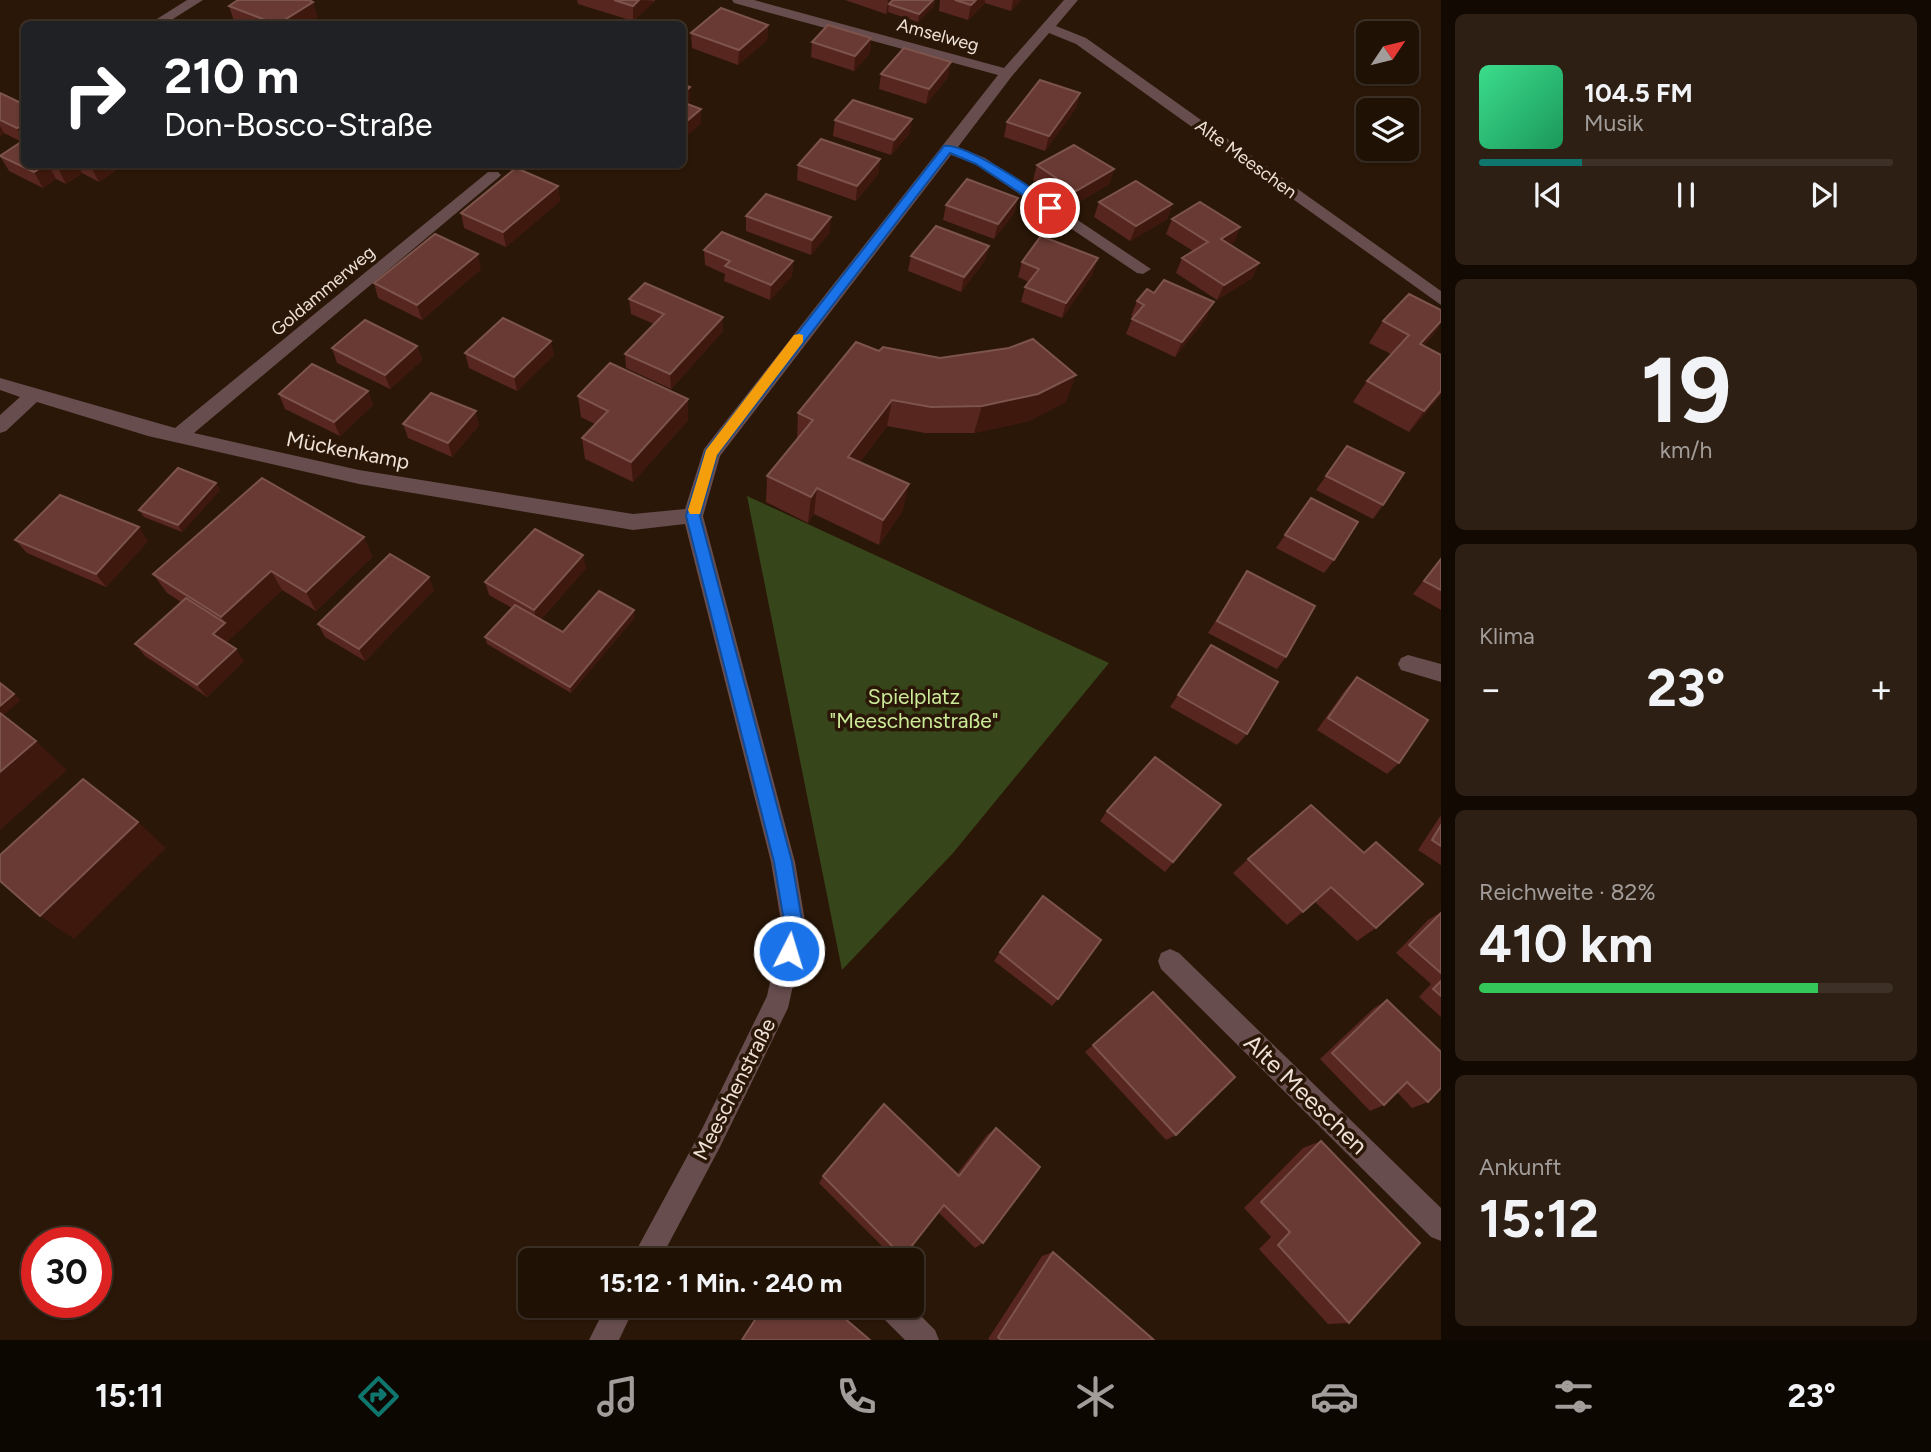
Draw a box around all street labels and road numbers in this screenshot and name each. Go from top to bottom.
street label: Amselweg [895,14,981,56]
street label: Alte Meeschen [1191,115,1301,203]
street label: Goldammerweg [267,241,379,341]
street label: Mückenkamp [284,426,412,474]
street label: Meeschenstraße [688,1014,780,1164]
street label: Alte Meeschen [1238,1028,1374,1160]

